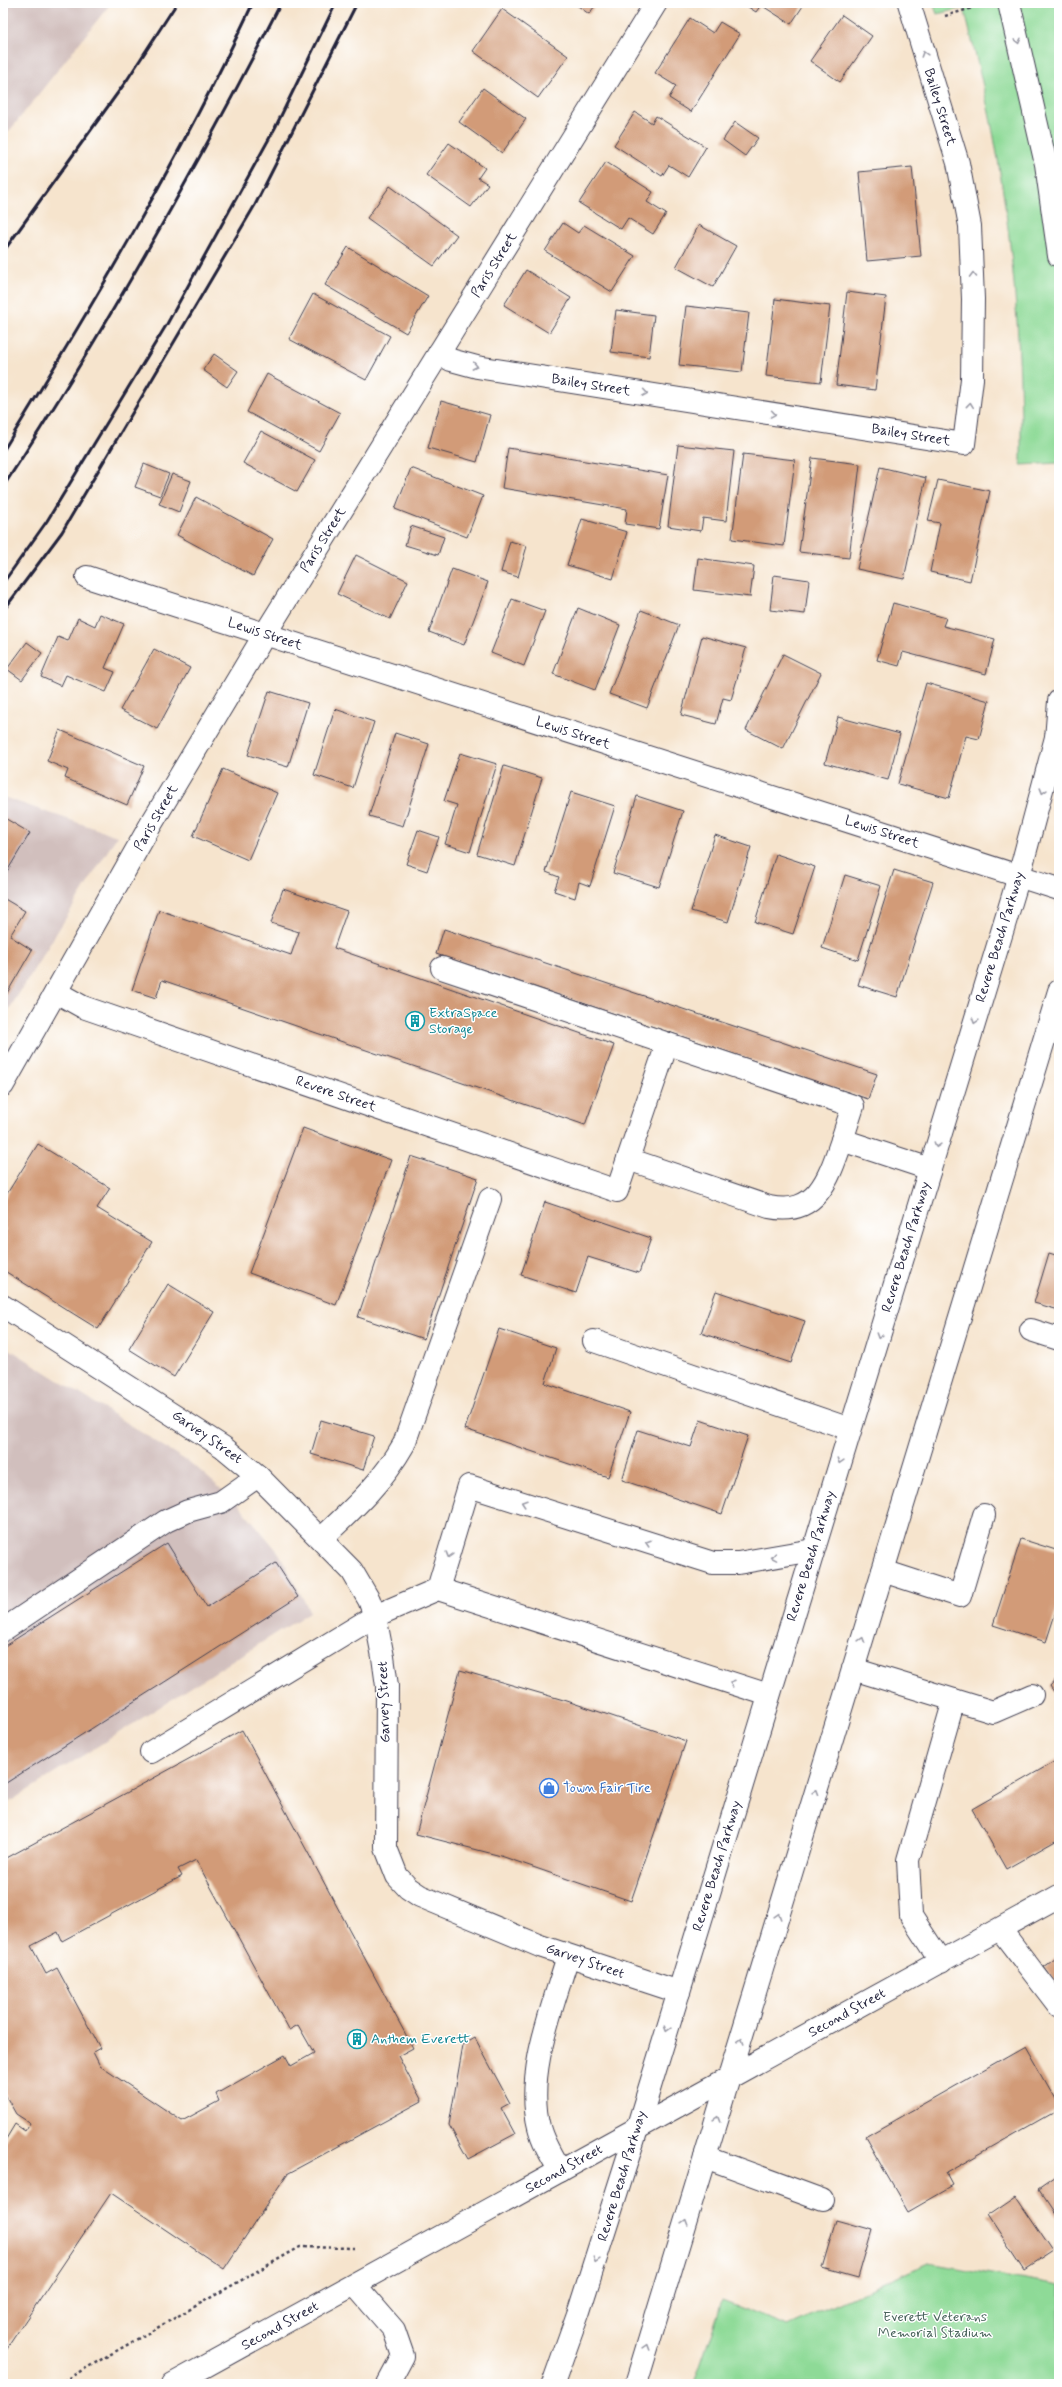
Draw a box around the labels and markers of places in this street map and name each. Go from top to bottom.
place label: ExtraSpace Storage [429,1004,497,1038]
building icon: ExtraSpace Storage [404,1010,426,1032]
shop icon: Town Fair Tire [538,1777,560,1799]
place label: Town Fair Tire [563,1779,651,1797]
building icon: Anthem Everett [346,2028,368,2050]
place label: Anthem Everett [371,2030,471,2048]

